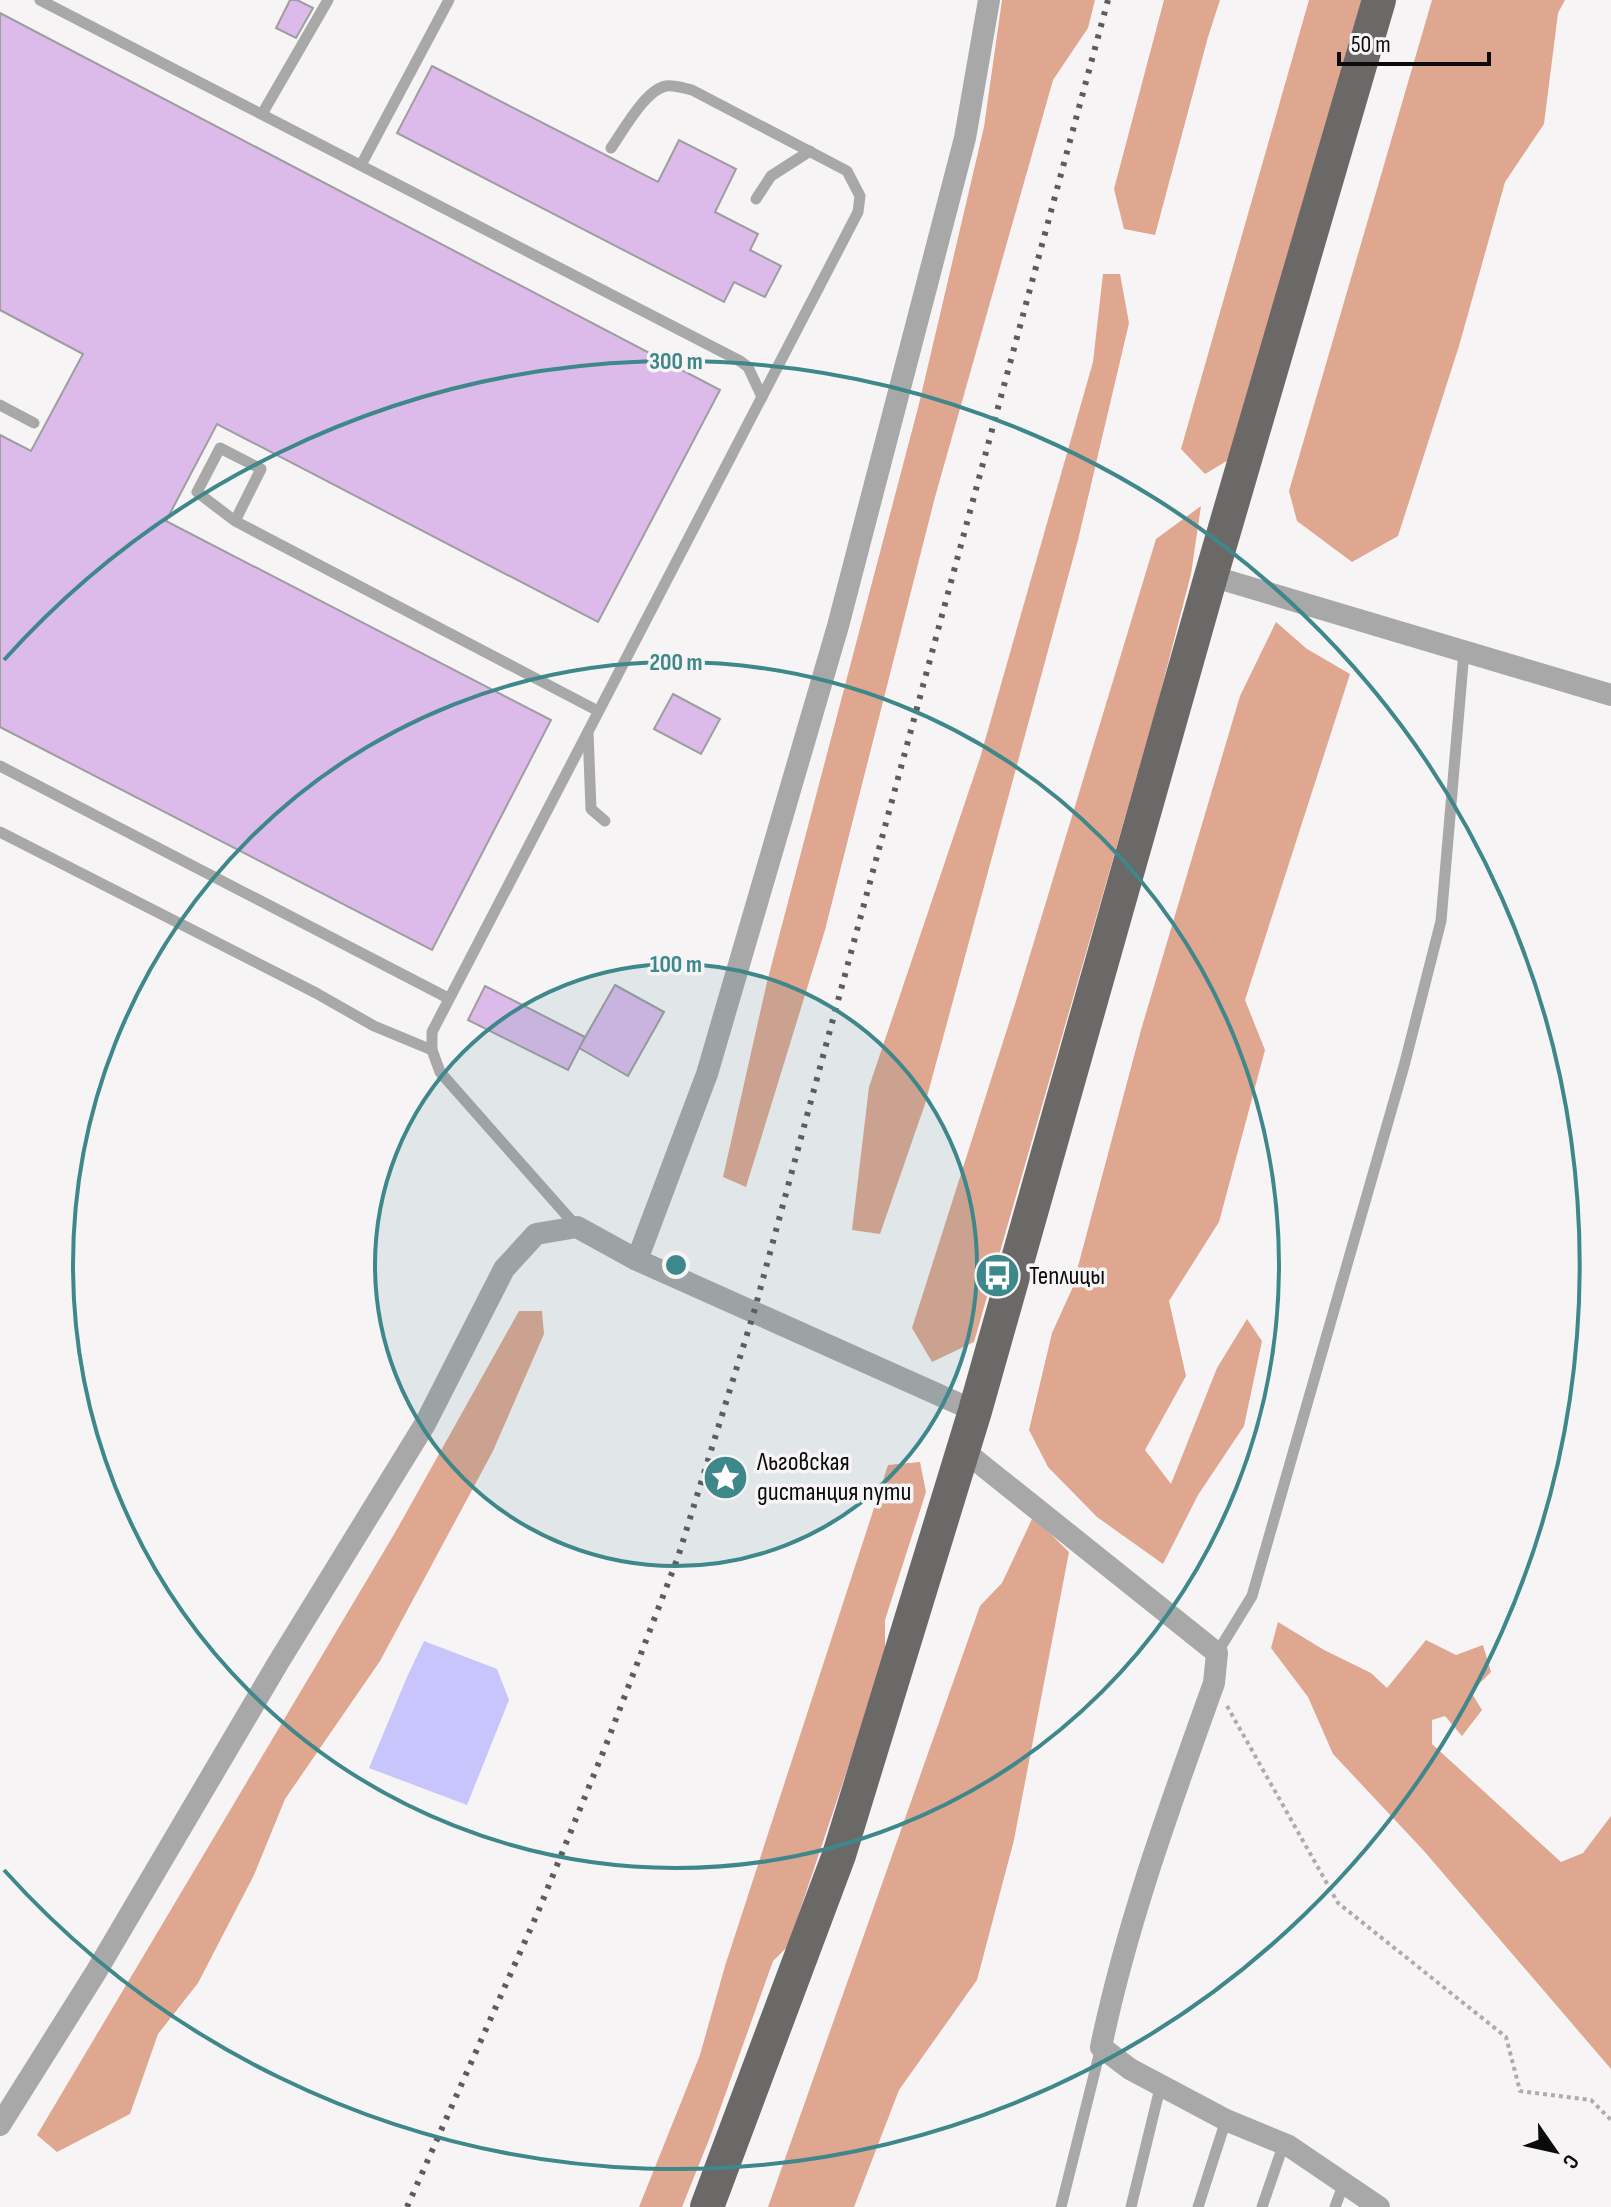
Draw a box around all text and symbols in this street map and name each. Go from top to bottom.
scale bar [1339,16,1489,66]
text: 50 m [1351,30,1391,59]
text: 300 m [649,347,703,376]
text: 200 m [649,648,703,677]
text: 100 m [650,950,702,979]
centre of rings [662,1251,690,1279]
bus stop icon: Теплицы [974,1252,1022,1300]
place label: Теплицы [1029,1261,1105,1292]
place label: Льговская дистанция пути [756,1447,911,1508]
place icon: Льговская дистанция пути [702,1453,750,1501]
north arrow [1515,2111,1595,2191]
text: С [1556,2149,1585,2174]

